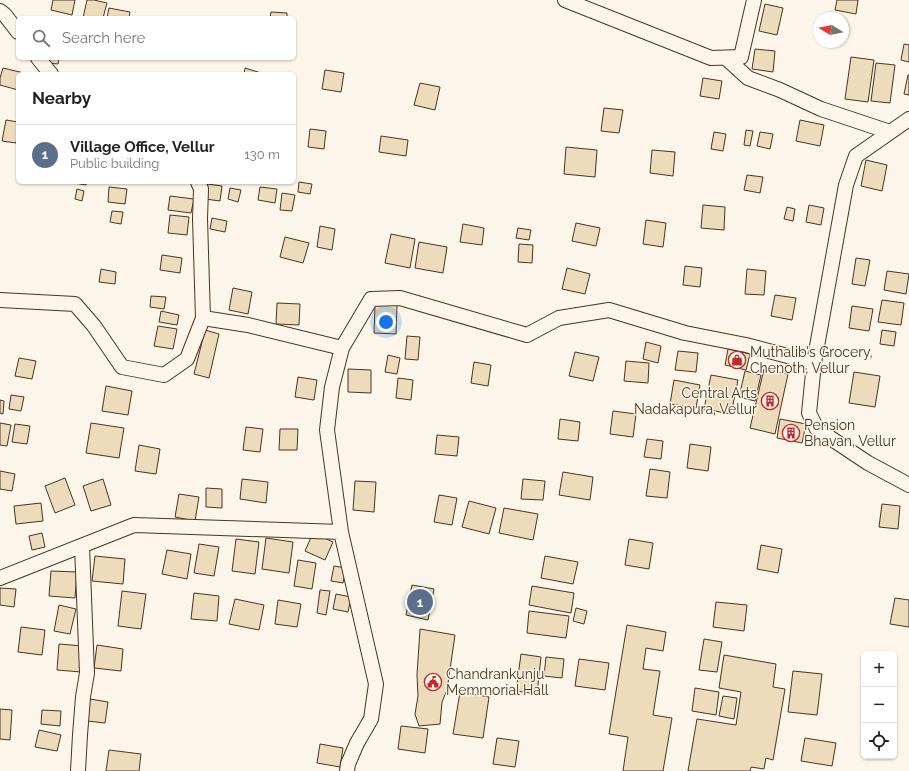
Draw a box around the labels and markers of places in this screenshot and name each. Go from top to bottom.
place label: Muthalib's Grocery, Chenoth, Vellur [750,344,873,376]
shop icon: Muthalib's Grocery, Chenoth, Vellur [727,350,747,370]
place label: Central Arts Nadakapura, Vellur [634,385,757,417]
building icon: Central Arts Nadakapura, Vellur [760,391,780,411]
place label: Pension Bhavan, Vellur [804,417,896,449]
building icon: Pension Bhavan, Vellur [781,423,801,443]
pin: 1 [407,587,433,617]
place label: Chandrankunju Memmorial Hall [446,666,549,698]
public building icon: Chandrankunju Memmorial Hall [423,672,443,692]

